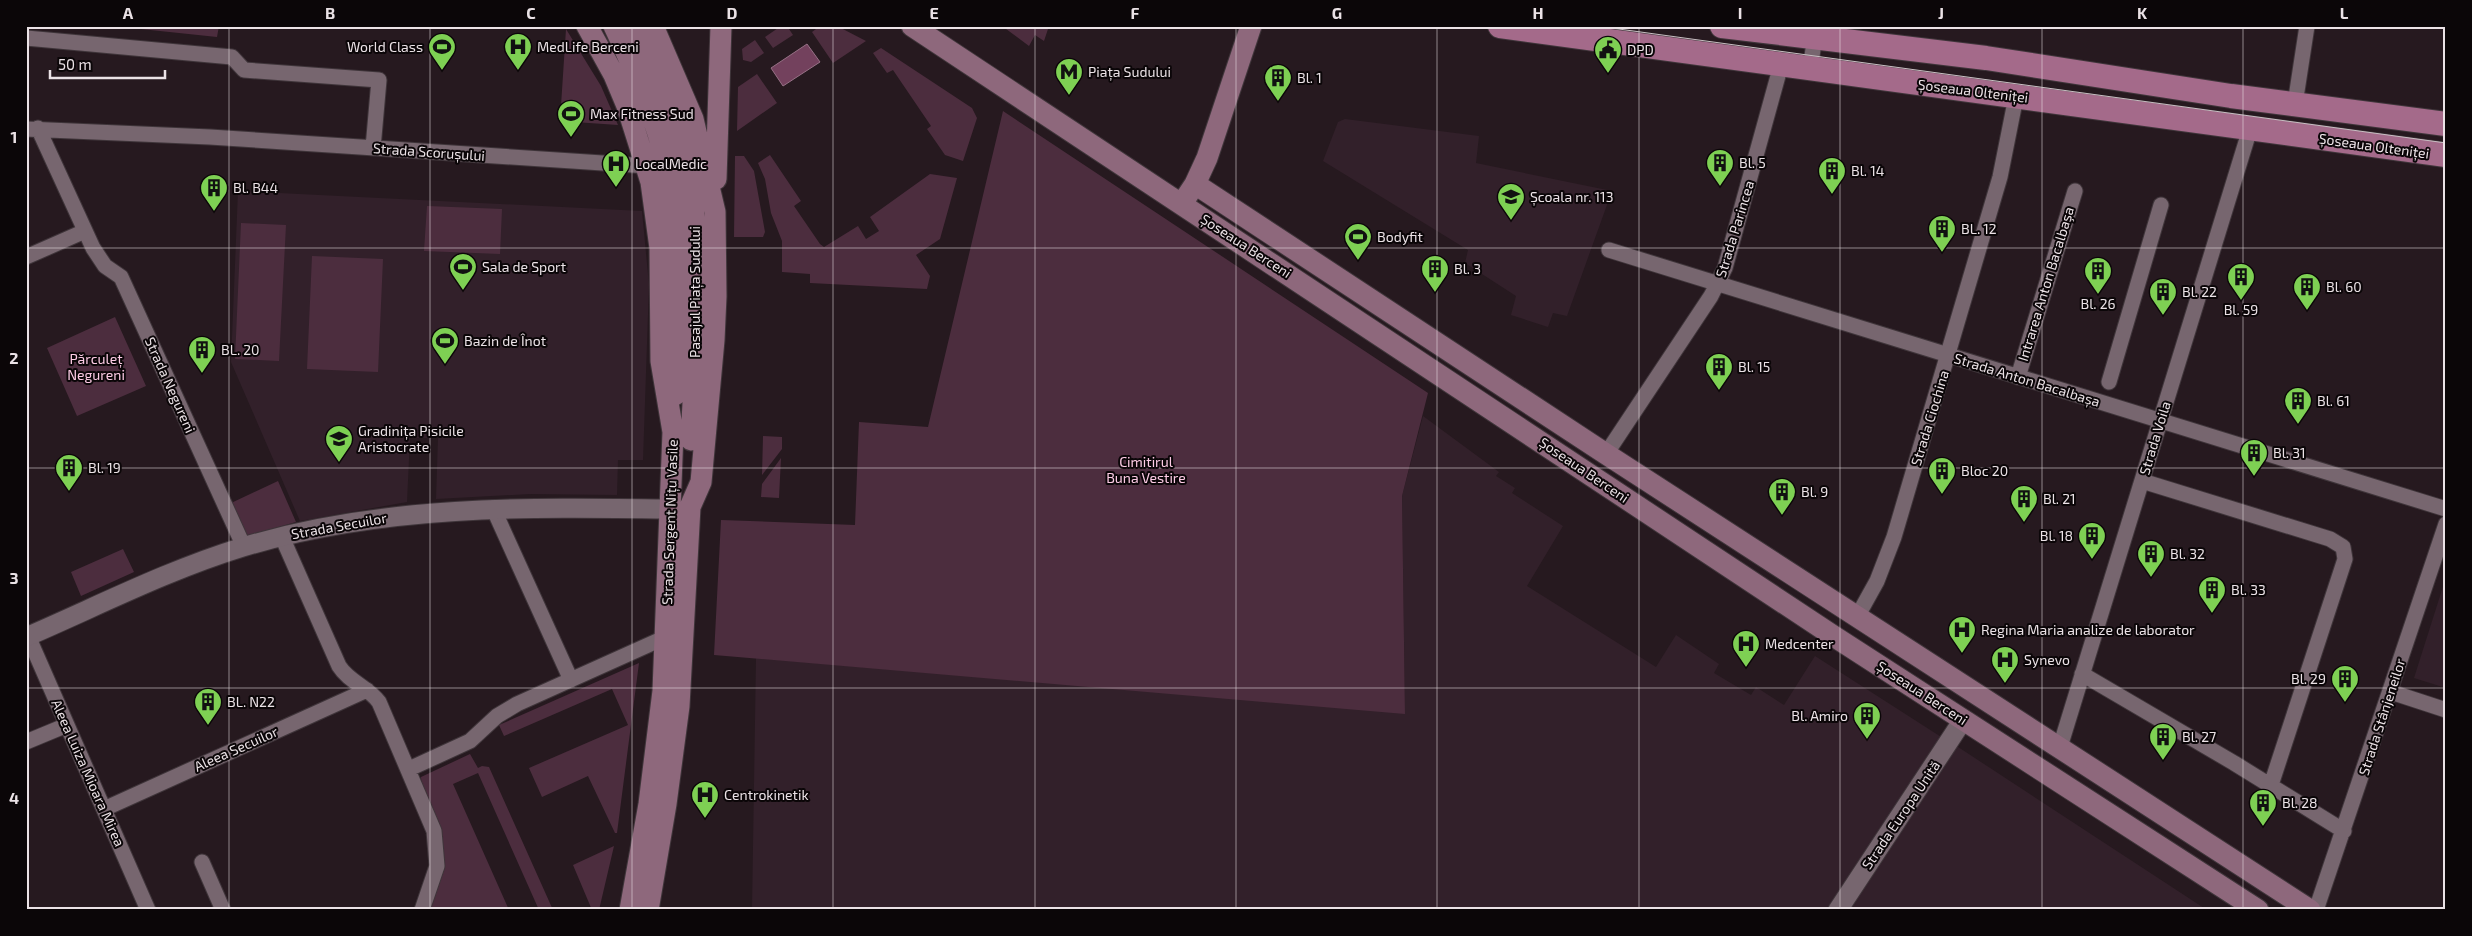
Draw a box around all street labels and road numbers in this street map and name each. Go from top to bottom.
street label: Șoseaua Olteniței [1917,75,2029,107]
street label: Șoseaua Olteniței [2318,129,2430,163]
street label: Strada Scorușului [372,139,486,165]
street label: Strada Parincea [1712,178,1757,279]
street label: Intrarea Anton Bacalbaşa [2014,204,2078,364]
street label: Șoseaua Berceni [1197,210,1295,282]
street label: Pasajul Piața Sudului [686,226,704,358]
street label: Strada Negureni [142,334,199,435]
street label: Strada Anton Bacalbașa [1952,349,2102,411]
street label: Strada Ciochina [1907,368,1952,468]
street label: Strada Voila [2135,399,2174,477]
street label: Șoseaua Berceni [1536,433,1632,507]
street label: Strada Sergent Nițu Vasile [658,439,682,605]
street label: Strada Secuilor [290,509,388,542]
street label: Strada Stânjeneilor [2355,656,2409,778]
street label: Șoseaua Berceni [1873,657,1971,729]
street label: Aleea Luiza Mioara Mirea [48,696,129,849]
street label: Aleea Secuilor [191,722,281,775]
street label: Strada Europa Unită [1858,757,1943,872]

